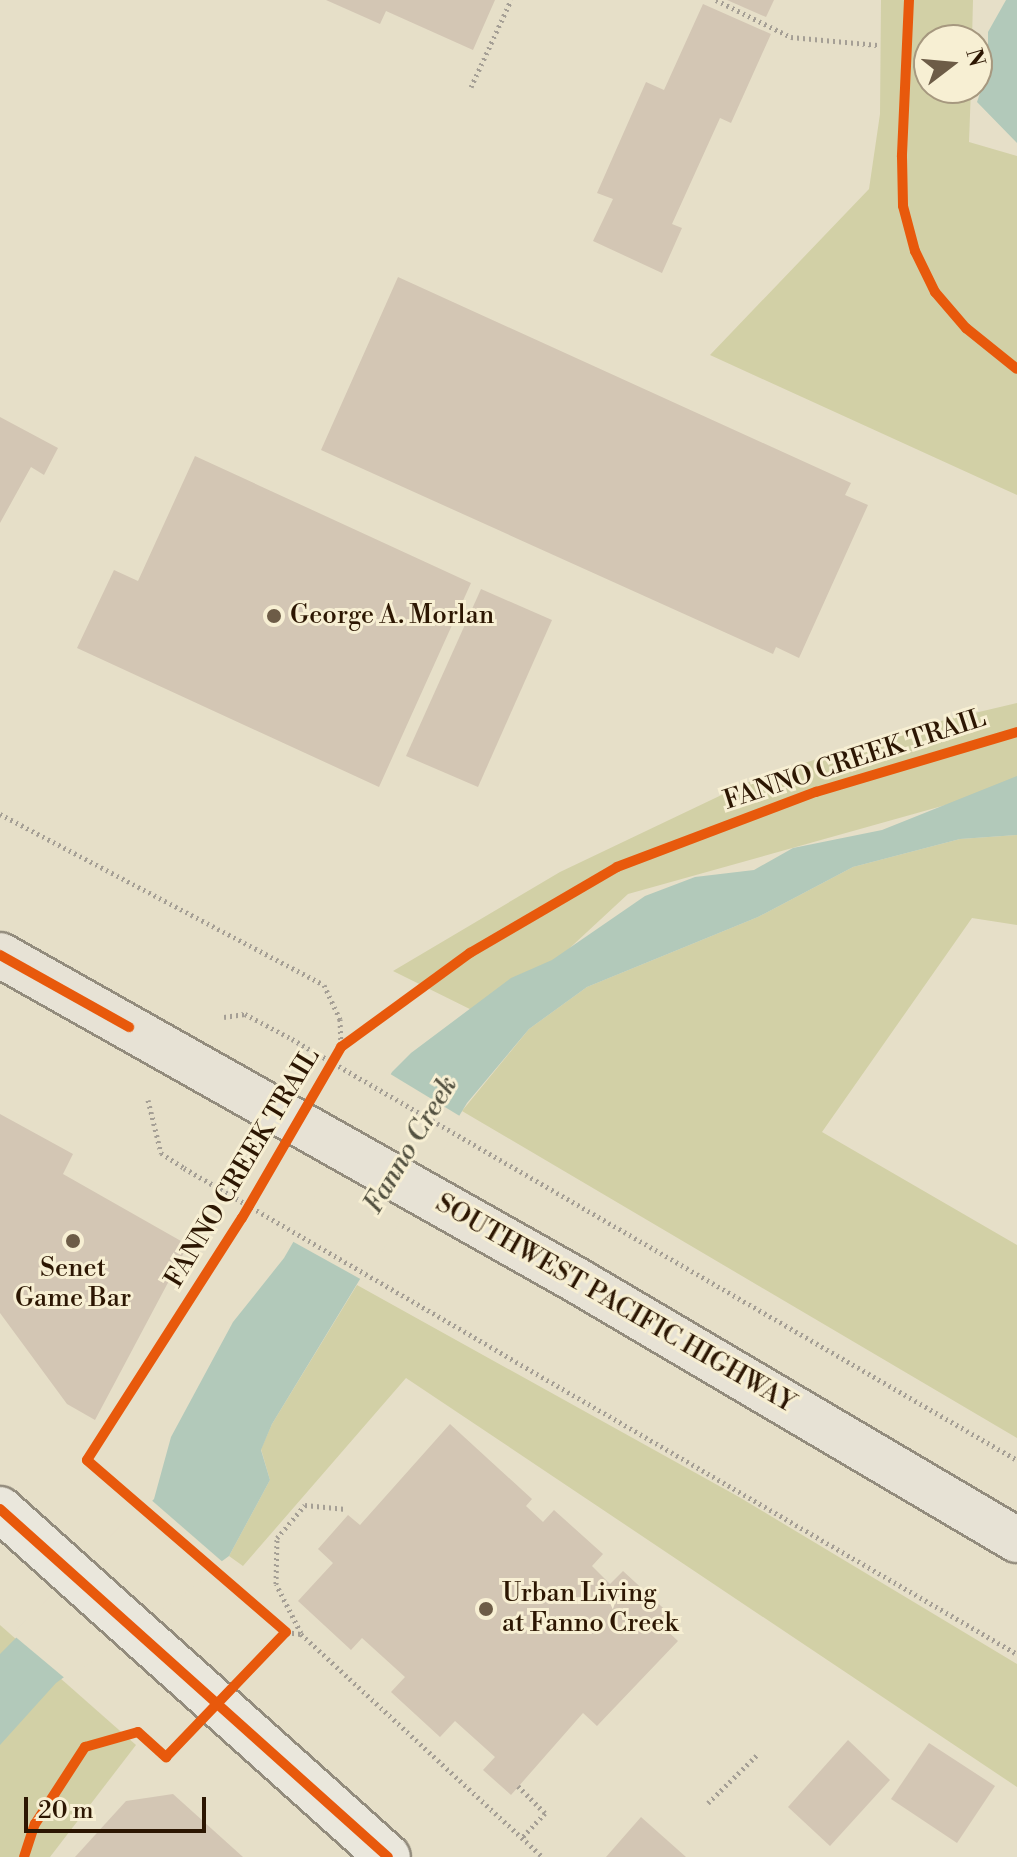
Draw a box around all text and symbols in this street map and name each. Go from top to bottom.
north arrow [913,24,993,104]
text: N [959,46,990,70]
place label: George A. Morlan [290,600,494,632]
marker: George A. Morlan [265,607,283,625]
street label: FANNO CREEK TRAIL [720,703,990,817]
street label: FANNO CREEK TRAIL [159,1043,327,1293]
water label: Fanno Creek [357,1070,465,1220]
street label: SOUTHWEST PACIFIC HIGHWAY [430,1188,800,1420]
marker: Senet Game Bar [64,1232,82,1250]
place label: Senet Game Bar [15,1253,131,1314]
place label: Urban Living at Fanno Creek [502,1578,678,1640]
marker: Urban Living at Fanno Creek [477,1600,495,1618]
scale bar [28,1781,210,1831]
text: 20 m [38,1796,94,1826]

